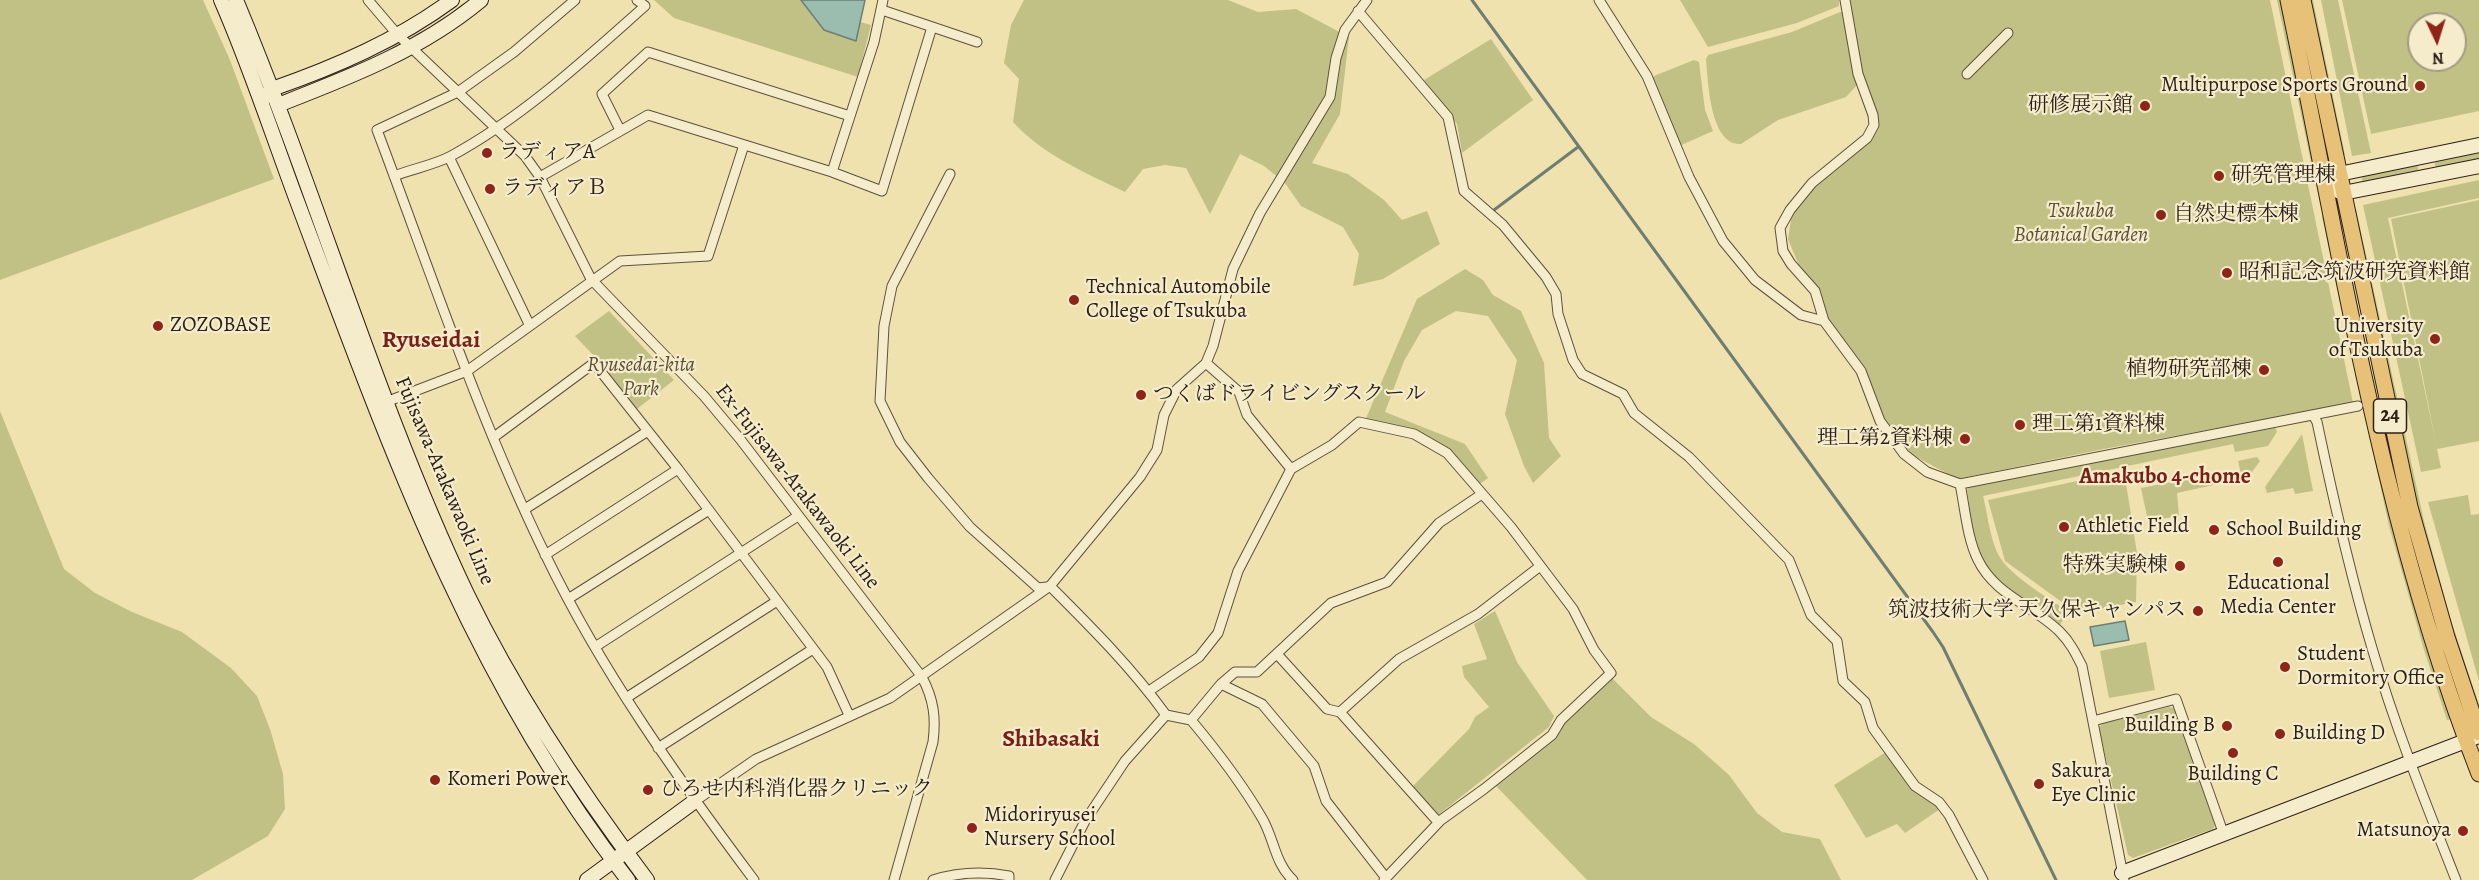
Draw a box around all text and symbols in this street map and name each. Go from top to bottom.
north arrow [2407,12,2467,72]
text: N [2432,47,2445,69]
place label: Multipurpose Sports Ground [2161,73,2408,99]
marker: Multipurpose Sports Ground [2413,79,2427,93]
place label: 研修展示館 [2028,93,2133,119]
marker: 研修展示館 [2138,99,2152,113]
place label: ラディアA [499,140,595,166]
marker: ラディアA [480,146,494,160]
place label: 研究管理棟 [2231,163,2336,189]
marker: 研究管理棟 [2212,169,2226,183]
place label: ラディアＢ [502,176,607,202]
marker: ラディアＢ [483,182,497,196]
park label: Tsukuba Botanical Garden [2014,199,2148,249]
place label: 自然史標本棟 [2173,202,2299,228]
marker: 自然史標本棟 [2154,208,2168,222]
place label: 昭和記念筑波研究資料館 [2239,260,2470,286]
marker: 昭和記念筑波研究資料館 [2220,266,2234,280]
place label: Technical Automobile College of Tsukuba [1086,275,1271,325]
marker: Technical Automobile College of Tsukuba [1067,293,1081,307]
place label: ZOZOBASE [170,313,271,339]
place label: University of Tsukuba [2329,314,2423,364]
marker: ZOZOBASE [151,319,165,333]
district label: Ryuseidai [382,327,480,355]
marker: University of Tsukuba [2428,332,2442,346]
park label: Ryusedai-kita Park [587,353,695,403]
place label: 植物研究部棟 [2126,357,2252,383]
marker: 植物研究部棟 [2257,363,2271,377]
street label: Fujisawa-Arakawaoki Line [389,373,499,589]
street label: Ex-Fujisawa-Arakawaoki Line [709,380,885,594]
place label: つくばドライビングスクール [1153,382,1426,408]
marker: つくばドライビングスクール [1134,388,1148,402]
road number: 24 [2374,399,2406,433]
place label: 理工第1資料棟 [2032,412,2165,438]
marker: 理工第1資料棟 [2013,418,2027,432]
place label: 理工第2資料棟 [1817,426,1953,452]
marker: 理工第2資料棟 [1958,432,1972,446]
district label: Amakubo 4-chome [2079,465,2251,491]
place label: Athletic Field [2076,514,2189,540]
place label: School Building [2226,517,2361,543]
marker: Athletic Field [2057,520,2071,534]
marker: School Building [2207,523,2221,537]
place label: 特殊実験棟 [2063,553,2168,579]
marker: Educational Media Center [2271,555,2285,569]
marker: 特殊実験棟 [2173,559,2187,573]
place label: Educational Media Center [2220,571,2336,621]
place label: 筑波技術大学 天久保キャンパス [1888,598,2186,624]
marker: 筑波技術大学 天久保キャンパス [2191,604,2205,618]
place label: Student Dormitory Office [2297,642,2444,692]
marker: Student Dormitory Office [2278,660,2292,674]
place label: Building B [2124,713,2215,739]
marker: Building B [2220,719,2234,733]
place label: Building D [2292,721,2385,747]
district label: Shibasaki [1002,726,1100,754]
marker: Building D [2273,727,2287,741]
marker: Building C [2226,746,2240,760]
place label: Sakura Eye Clinic [2051,759,2136,809]
place label: Building C [2187,762,2279,788]
place label: Komeri Power [447,767,568,793]
marker: Komeri Power [428,773,442,787]
place label: ひろせ内科消化器クリニック [660,777,933,803]
marker: Sakura Eye Clinic [2032,777,2046,791]
marker: ひろせ内科消化器クリニック [641,783,655,797]
place label: Midoriryusei Nursery School [984,803,1115,853]
place label: Matsunoya [2356,818,2451,844]
marker: Midoriryusei Nursery School [965,821,979,835]
marker: Matsunoya [2456,824,2470,838]

